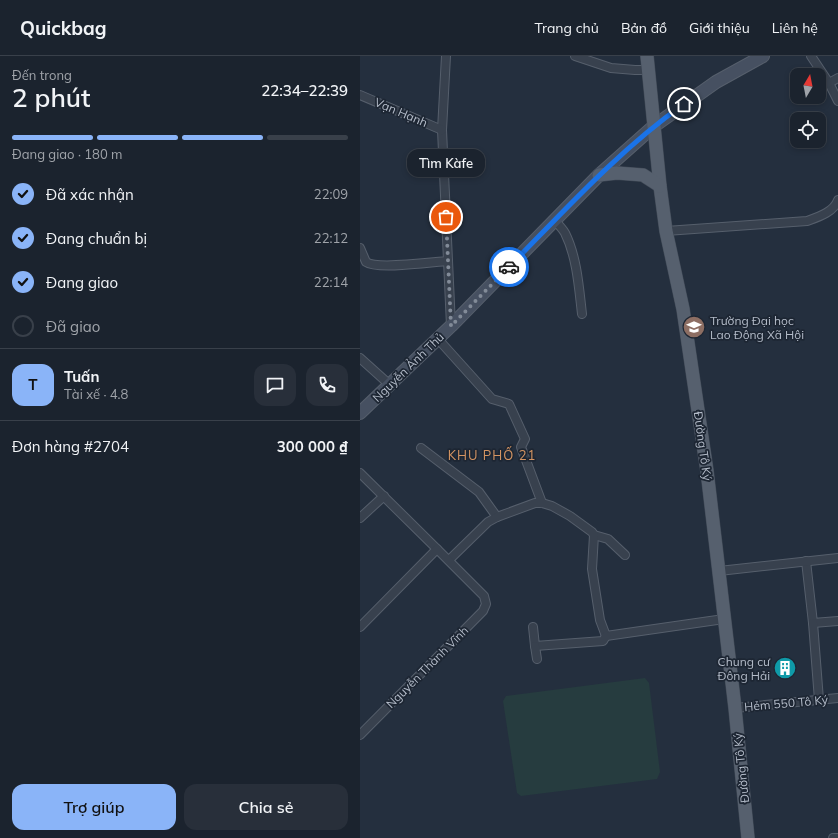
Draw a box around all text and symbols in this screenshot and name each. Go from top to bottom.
text: Quickbag [20,16,107,40]
text: Trang chủ [535,19,599,37]
text: Bản đồ [621,19,667,37]
text: Giới thiệu [689,19,750,37]
text: Liên hệ [772,19,818,37]
text: Đến trong [12,67,72,83]
north arrow [790,68,826,104]
map controls [790,68,826,148]
text: 2 phút [12,81,90,114]
text: 22:34–22:39 [261,81,348,100]
pin [667,87,701,121]
icon: home [673,93,695,115]
street label: Vạn Hạnh [372,94,430,130]
button: locate [790,112,826,148]
text: Đang giao · 180 m [12,146,123,162]
callout: Tìm Kàfe [407,149,485,177]
text: Tìm Kàfe [419,155,473,171]
icon: check [12,183,34,205]
text: Đã xác nhận [46,185,134,204]
text: 22:09 [314,186,348,202]
pin [429,200,463,234]
icon: bag [435,206,457,228]
icon: check [12,227,34,249]
text: Đang chuẩn bị [46,229,147,248]
text: 22:12 [314,230,348,246]
courier [489,247,529,287]
icon: car [498,256,520,278]
icon: check [12,271,34,293]
text: Đang giao [46,273,118,292]
text: 22:14 [314,274,348,290]
place label: Trường Đại học Lao Động Xã Hội [710,313,804,342]
school or university icon: Trường Đại học Lao Động Xã Hội [681,314,707,340]
text: Đã giao [46,317,100,336]
street label: Nguyễn Ảnh Thủ [369,329,447,405]
button: chat [254,364,296,406]
button: phone [306,364,348,406]
text: Tuấn [64,367,99,386]
text: T [28,375,38,394]
text: Tài xế · 4.8 [64,386,128,402]
street label: Đường Tô Ký [691,410,715,482]
text: Đơn hàng #2704 [12,437,129,456]
text: 300 000 ₫ [277,437,348,456]
district label: KHU PHỐ 21 [448,446,536,463]
street label: Nguyễn Thành Vĩnh [383,623,471,711]
place label: Chung cư Đông Hải [718,654,771,683]
building icon: Chung cư Đông Hải [772,655,798,681]
street label: Hẻm 550 Tô Ký [743,692,829,714]
street label: Đường Tô Ký [730,732,752,804]
button: Trợ giúp [12,784,176,830]
button: Chia sẻ [184,784,348,830]

